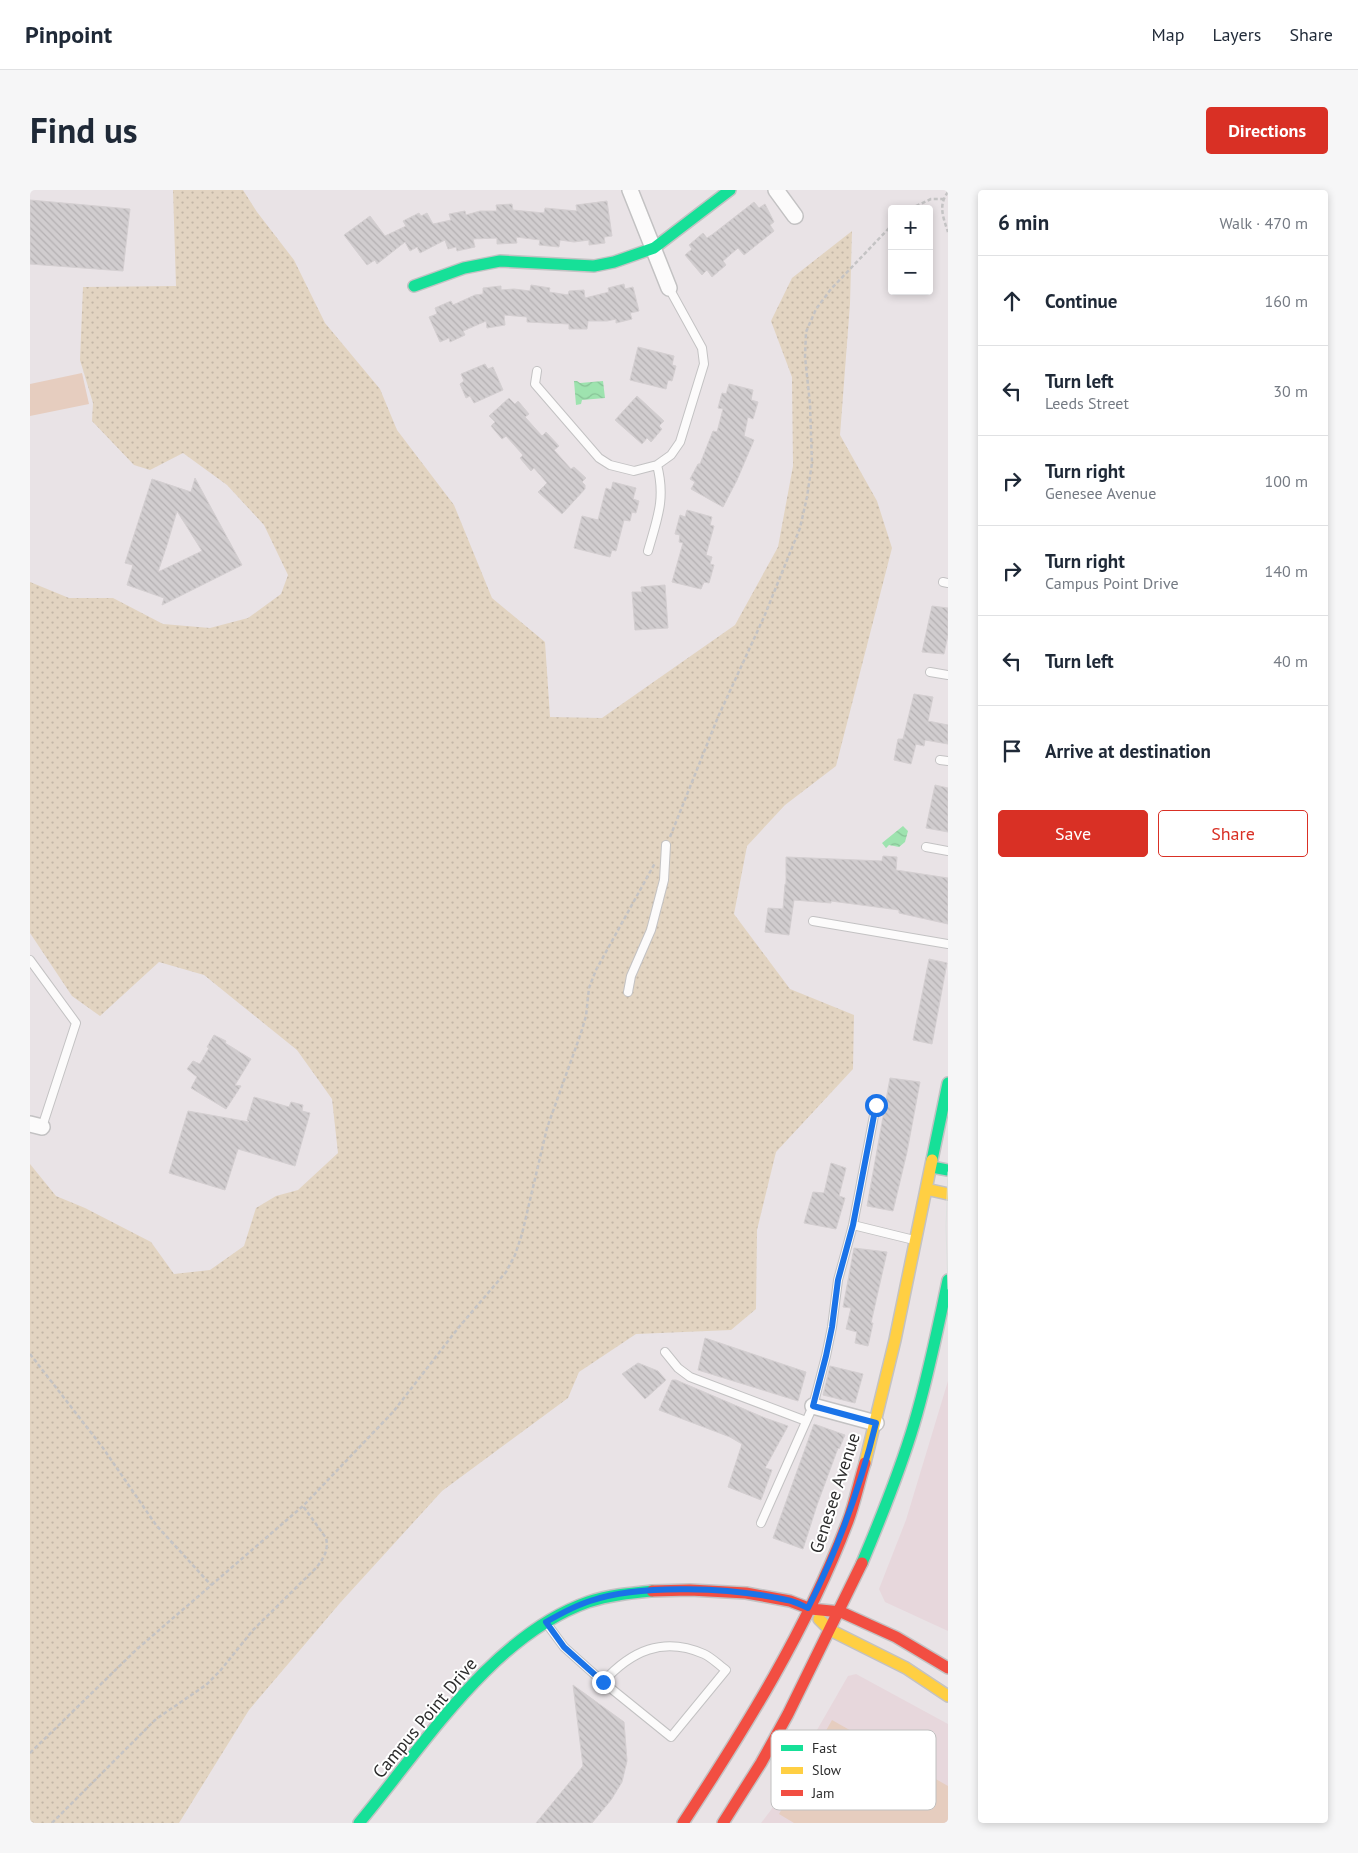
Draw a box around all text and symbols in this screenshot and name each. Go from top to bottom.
text: Pinpoint [25,19,112,50]
text: Map [1152,23,1184,46]
text: Layers [1212,23,1261,46]
text: Share [1289,23,1333,46]
text: Find us [30,107,138,153]
button: Directions [1206,107,1328,154]
map controls [888,205,933,295]
button: + [888,205,933,250]
text: 6 min [998,209,1049,236]
text: Walk · 470 m [1219,213,1308,233]
button: − [888,250,933,295]
icon: ahead [998,287,1026,315]
text: Continue [1045,289,1117,313]
text: 160 m [1265,291,1308,311]
text: Turn left [1045,369,1114,393]
icon: left [998,377,1026,405]
text: 30 m [1273,381,1308,401]
text: Leeds Street [1045,393,1129,413]
text: Turn right [1045,459,1125,483]
icon: right [998,467,1026,495]
text: 100 m [1265,471,1308,491]
text: Genesee Avenue [1045,483,1156,503]
text: Turn right [1045,549,1125,573]
icon: right [998,557,1026,585]
text: 140 m [1265,561,1308,581]
text: Campus Point Drive [1045,573,1179,593]
icon: left [998,647,1026,675]
text: Turn left [1045,649,1114,673]
text: 40 m [1273,651,1308,671]
icon: arrive [998,737,1026,765]
text: Arrive at destination [1045,739,1211,763]
button: Save [998,810,1148,857]
button: Share [1158,810,1308,857]
route start [865,1094,888,1117]
street label: Genesee Avenue [804,1430,865,1556]
street label: Campus Point Drive [367,1653,482,1783]
route end [592,1671,615,1694]
legend [771,1730,936,1810]
text: Fast [812,1739,837,1757]
text: Slow [812,1761,842,1779]
text: Jam [811,1784,834,1802]

